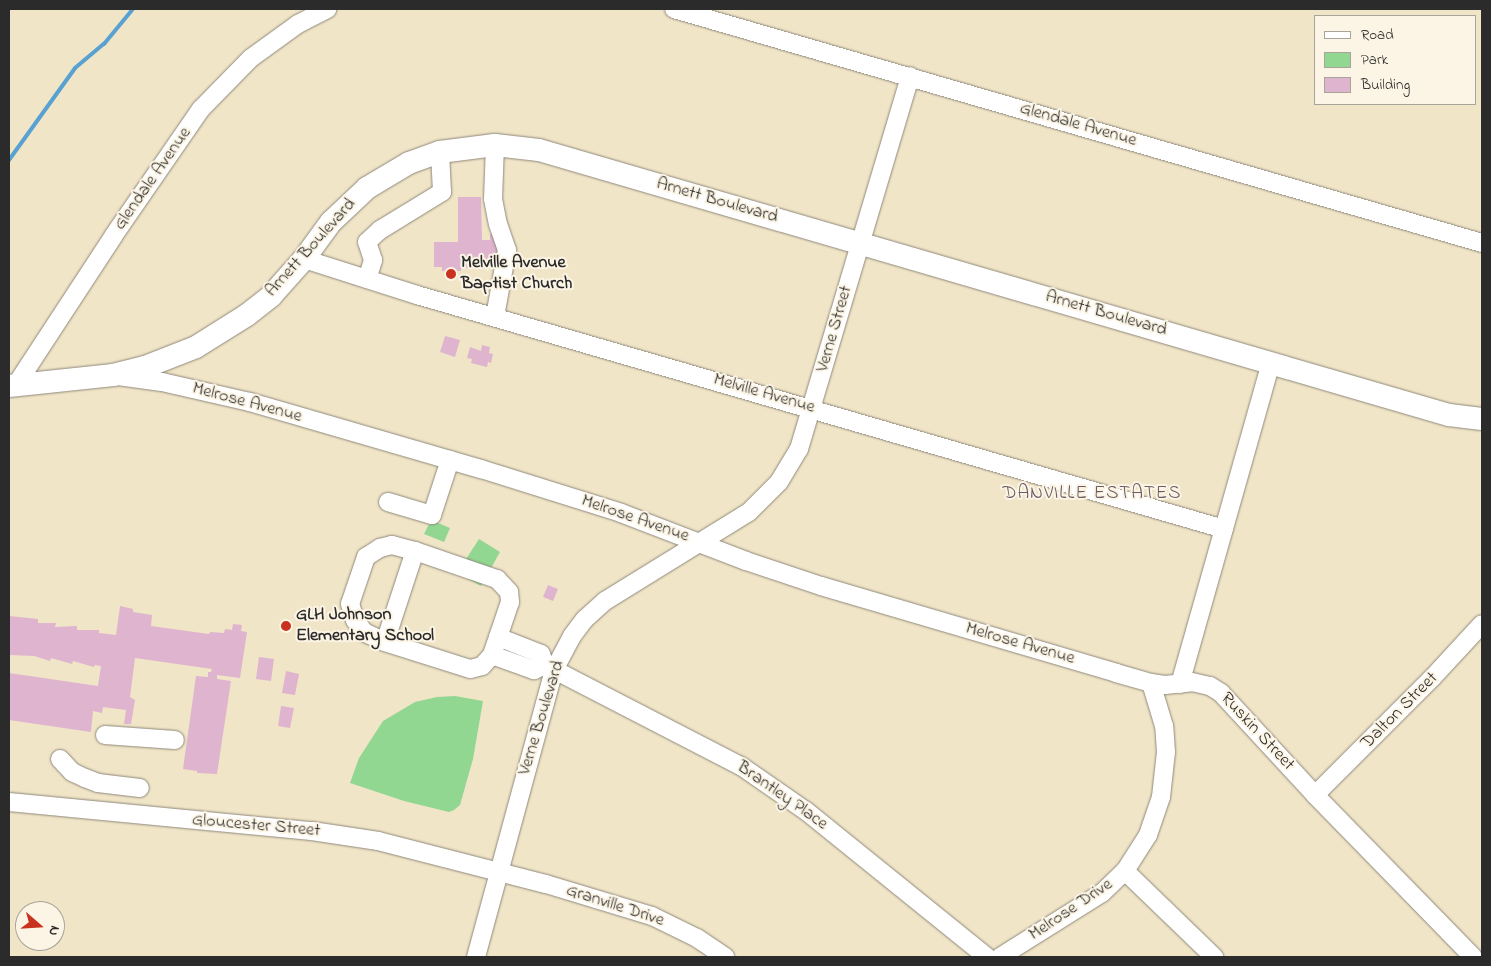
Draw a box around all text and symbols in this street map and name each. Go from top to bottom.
legend [1314,15,1476,105]
text: Road [1361,24,1394,46]
text: Park [1361,49,1388,71]
text: Building [1361,74,1410,96]
street label: Glendale Avenue [1017,98,1139,152]
street label: Glendale Avenue [110,123,196,235]
street label: Arnett Boulevard [654,173,780,229]
street label: Arnett Boulevard [261,194,361,302]
place label: Melville Avenue Baptist Church [461,253,572,296]
marker: Melville Avenue Baptist Church [445,268,457,280]
street label: Verne Street [812,283,858,375]
street label: Arnett Boulevard [1043,286,1169,342]
street label: Melville Avenue [711,369,817,419]
street label: Melrose Avenue [190,378,304,428]
district label: DANVILLE ESTATES [1000,483,1184,505]
street label: Melrose Avenue [578,490,692,548]
place label: GLH Johnson Elementary School [296,605,434,648]
street label: Melrose Avenue [963,618,1077,670]
marker: GLH Johnson Elementary School [280,620,292,632]
street label: Verne Boulevard [514,658,570,778]
street label: Dalton Street [1357,668,1443,754]
street label: Ruskin Street [1215,688,1299,776]
street label: Brantley Place [732,757,832,835]
street label: Gloucester Street [191,810,321,842]
street label: Melrose Drive [1025,874,1117,946]
street label: Granville Drive [563,880,667,932]
north arrow [15,901,65,951]
text: N [42,923,65,939]

